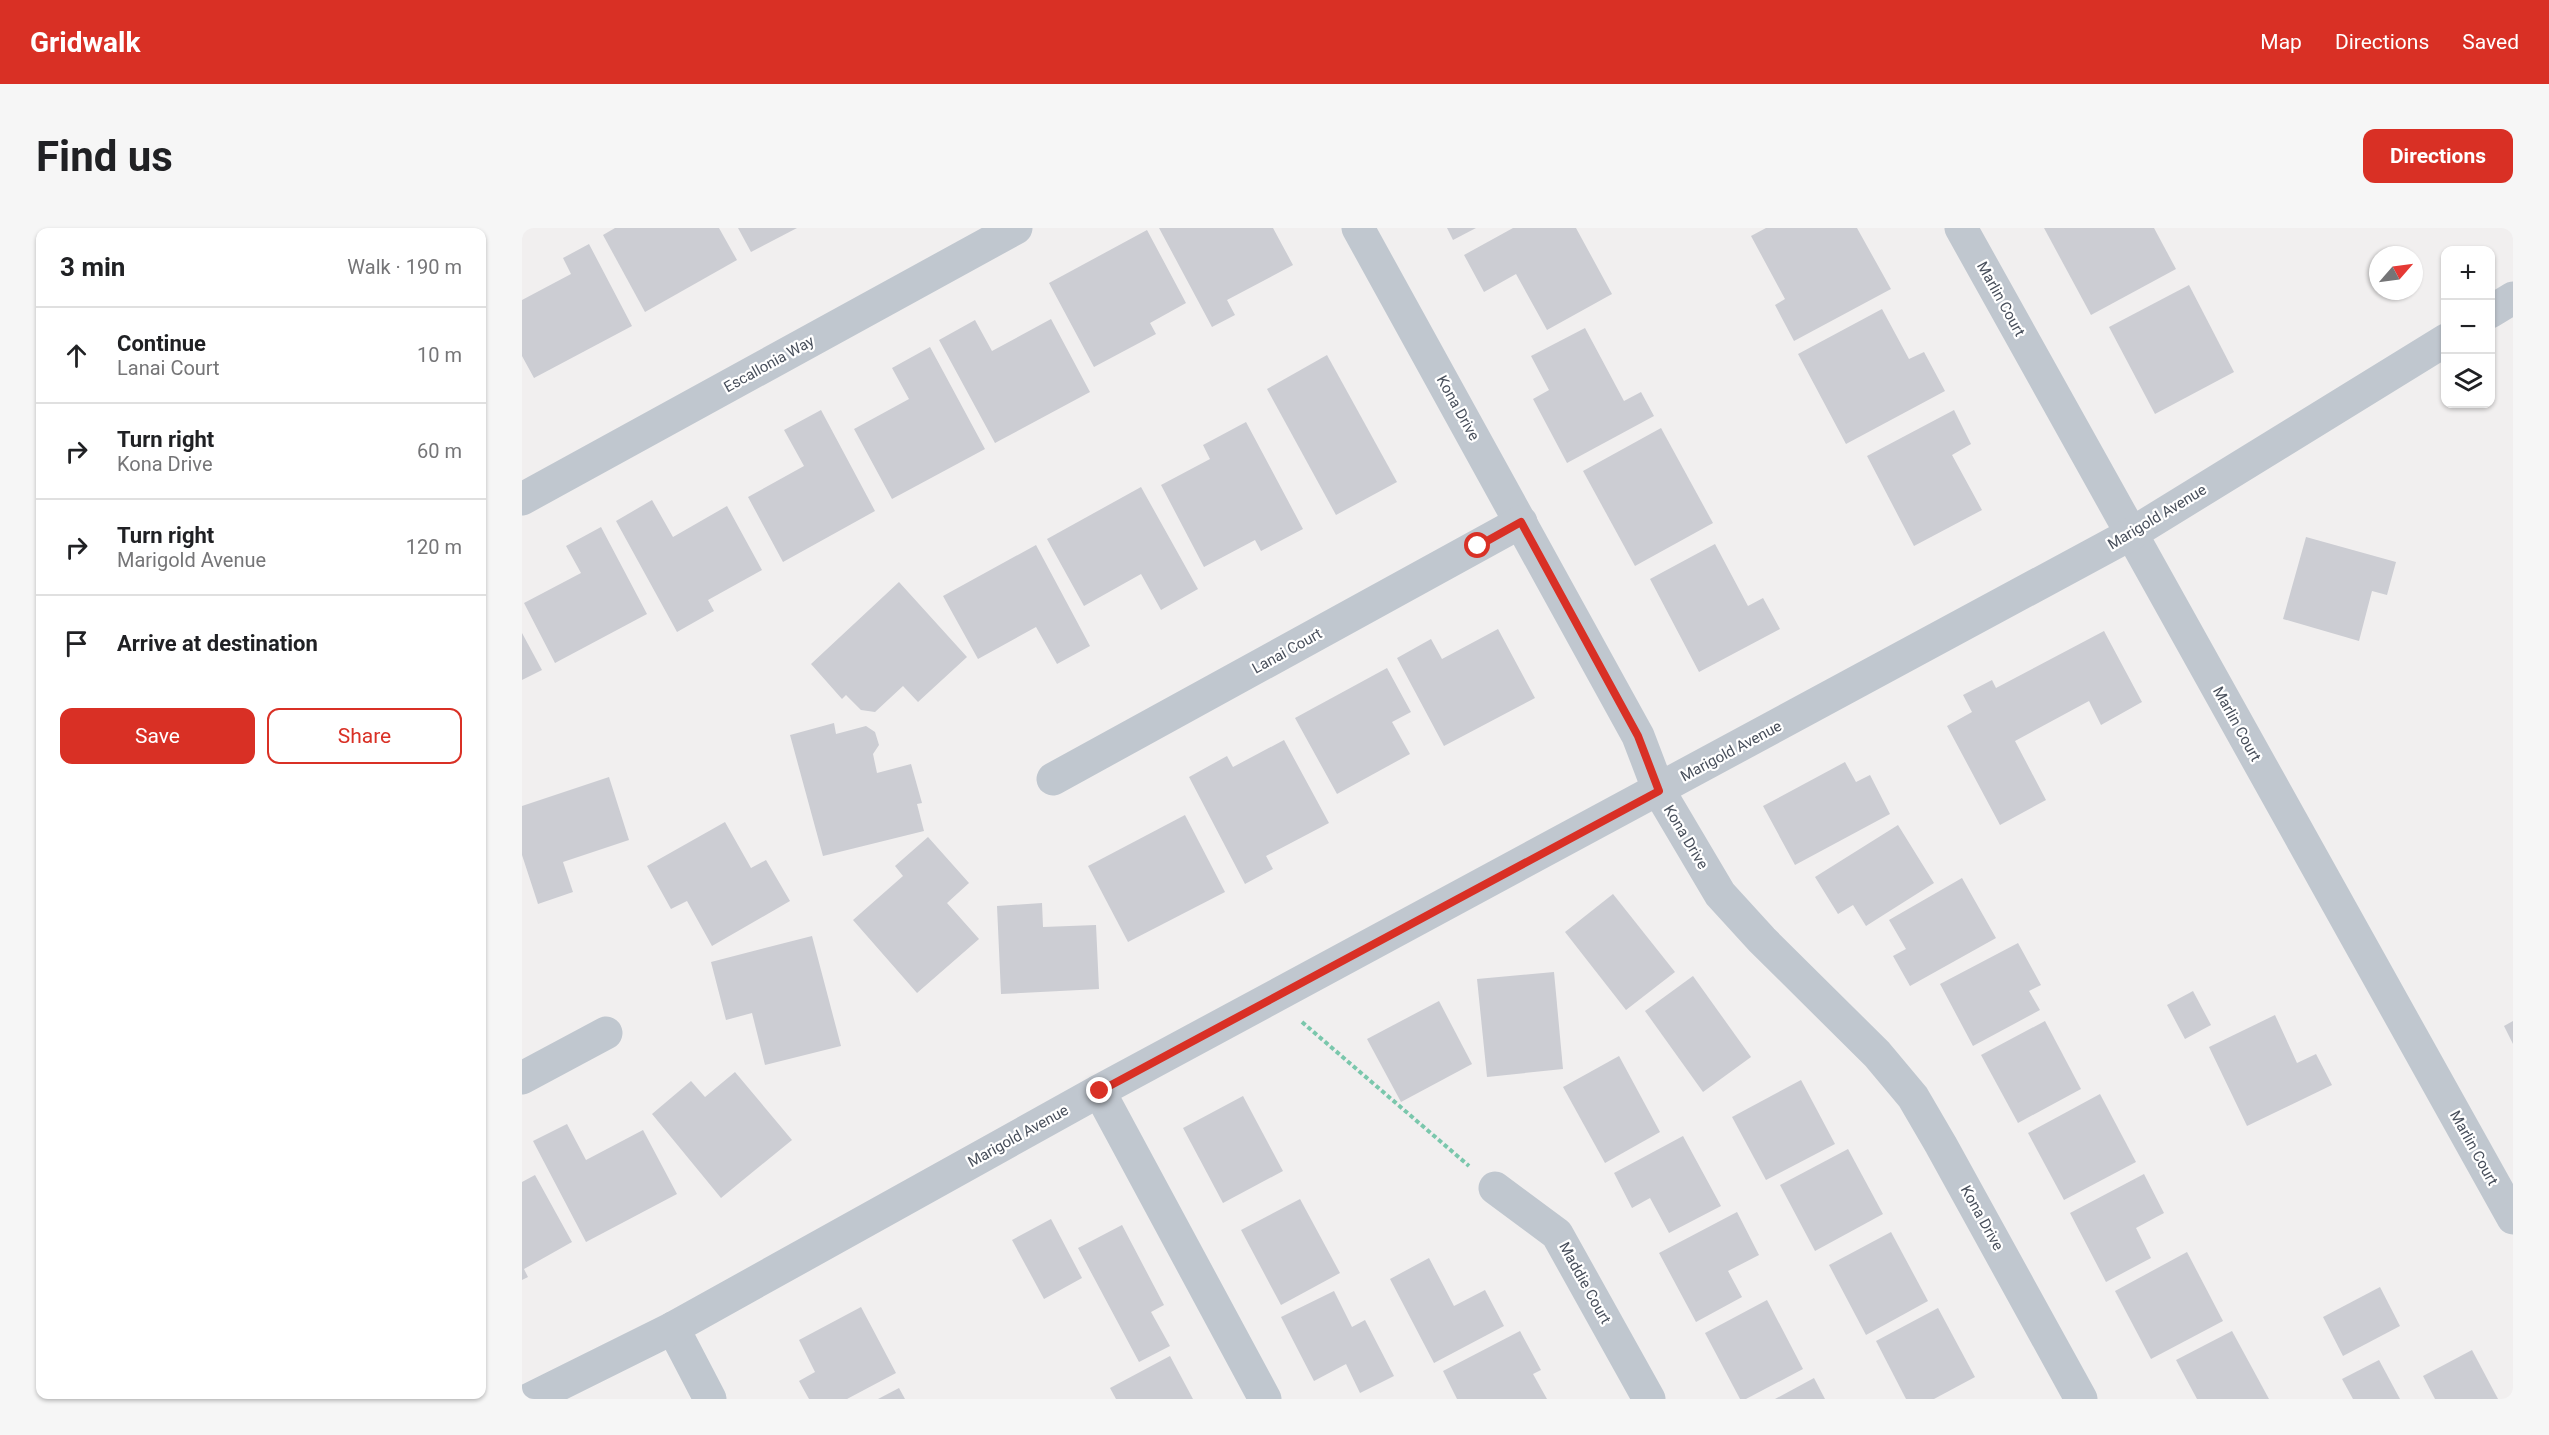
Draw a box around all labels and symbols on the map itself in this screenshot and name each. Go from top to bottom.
north arrow [2369,246,2423,300]
street label: Marlin Court [1973,259,2029,340]
street label: Escallonia Way [721,332,817,396]
street label: Kona Drive [1433,372,1483,444]
street label: Marigold Avenue [2104,480,2210,554]
route start [1464,532,1490,558]
street label: Lanai Court [1249,624,1325,678]
street label: Marlin Court [2209,684,2265,765]
street label: Marigold Avenue [1677,717,1785,785]
street label: Kona Drive [1660,802,1712,872]
route end [1086,1077,1112,1103]
street label: Marigold Avenue [965,1101,1071,1171]
street label: Marlin Court [2446,1108,2502,1189]
street label: Kona Drive [1957,1182,2007,1254]
street label: Maddie Court [1555,1239,1615,1327]

